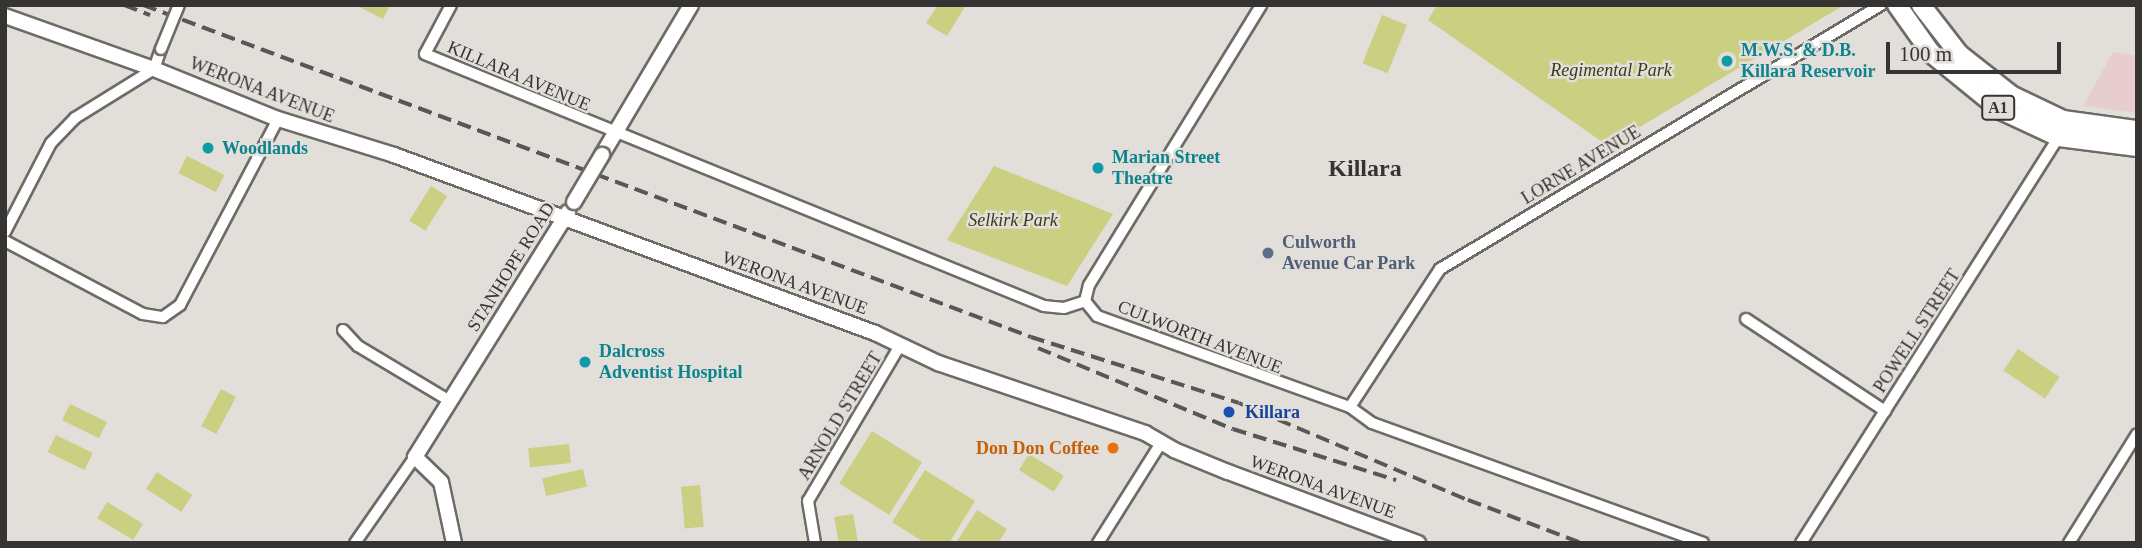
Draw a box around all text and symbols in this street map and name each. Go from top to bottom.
scale bar [1890,28,2065,72]
street label: KILLARA AVENUE [443,36,595,116]
place label: M.W.S. & D.B. Killara Reservoir [1741,40,1875,82]
text: 100 m [1899,42,1952,66]
street label: WERONA AVENUE [186,52,338,128]
marker: M.W.S. & D.B. Killara Reservoir [1719,53,1735,69]
park label: Regimental Park [1550,59,1672,81]
road number: A1 [1980,96,2016,120]
street label: LORNE AVENUE [1517,121,1645,209]
place label: Woodlands [222,137,308,159]
marker: Woodlands [200,140,216,156]
place label: Marian Street Theatre [1112,147,1220,190]
district label: Killara [1328,155,1402,183]
marker: Marian Street Theatre [1090,160,1106,176]
street label: STANHOPE ROAD [463,198,559,336]
park label: Selkirk Park [968,209,1058,231]
place label: Culworth Avenue Car Park [1282,232,1416,274]
marker: Culworth Avenue Car Park [1260,245,1276,261]
street label: WERONA AVENUE [718,246,872,320]
street label: POWELL STREET [1869,265,1965,397]
street label: CULWORTH AVENUE [1114,295,1286,379]
place label: Dalcross Adventist Hospital [599,341,743,384]
street label: ARNOLD STREET [793,348,887,484]
marker: Dalcross Adventist Hospital [577,354,593,370]
place label: Killara [1245,401,1300,423]
marker: Killara [1219,402,1239,422]
place label: Don Don Coffee [976,437,1099,459]
marker: Don Don Coffee [1105,440,1121,456]
street label: WERONA AVENUE [1246,450,1400,524]

